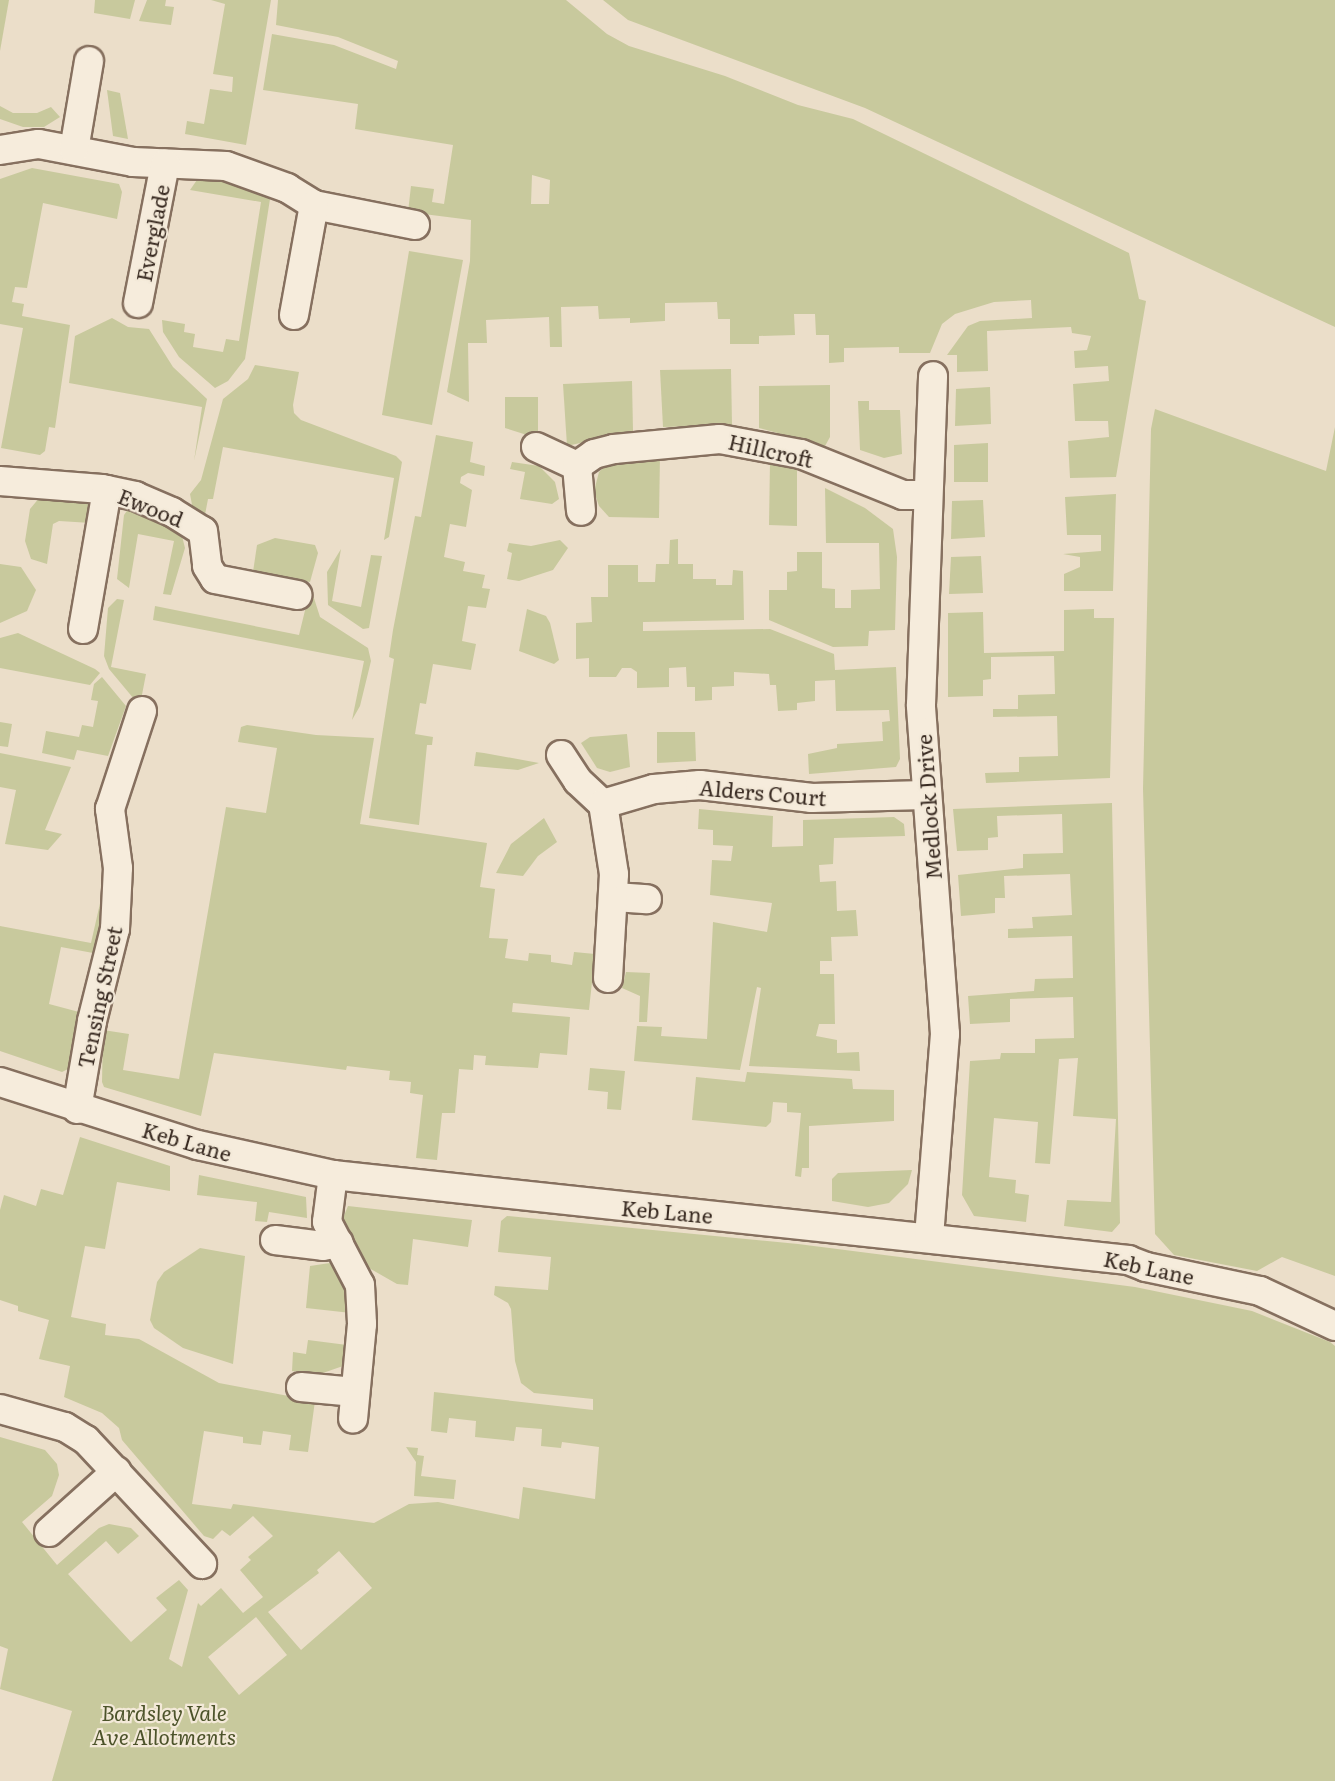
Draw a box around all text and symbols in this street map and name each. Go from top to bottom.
street label: Everglade [130,182,174,284]
street label: Hillcroft [726,428,816,472]
street label: Ewood [115,483,187,531]
street label: Medlock Drive [910,733,946,881]
street label: Alders Court [698,774,828,810]
street label: Tensing Street [72,924,126,1070]
street label: Keb Lane [139,1116,235,1166]
street label: Keb Lane [620,1194,714,1228]
street label: Keb Lane [1101,1245,1197,1289]
park label: Bardsley Vale Ave Allotments [92,1699,236,1749]

